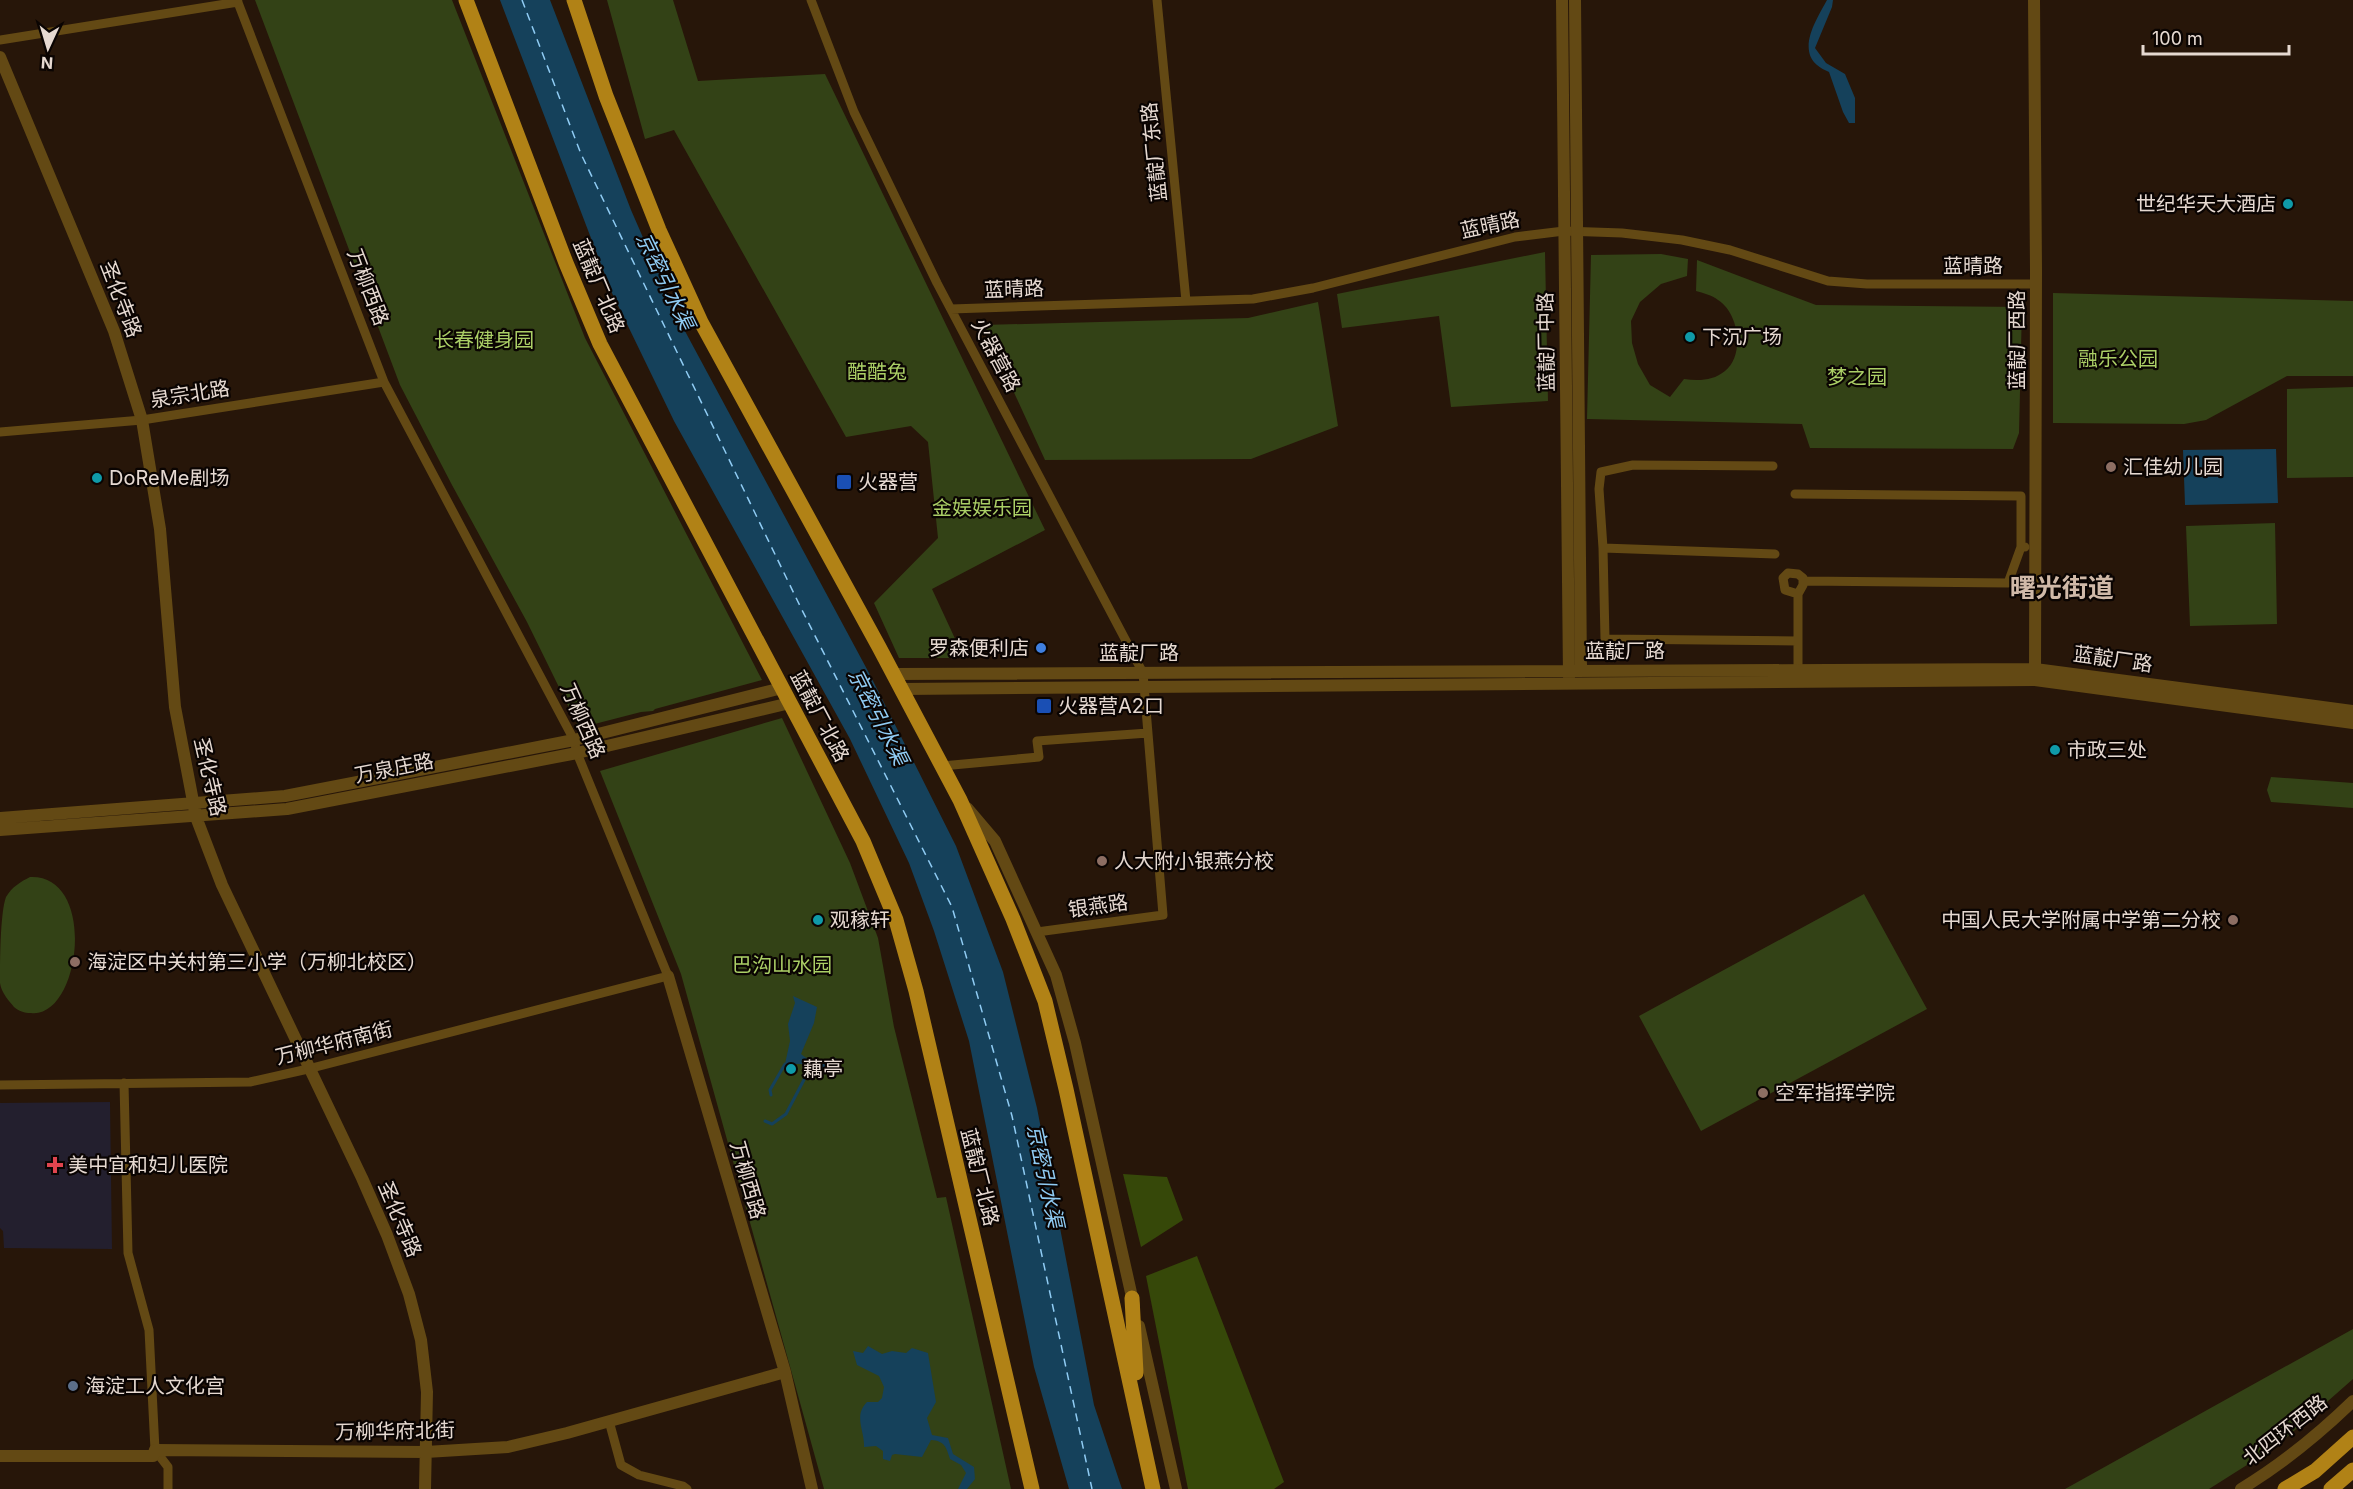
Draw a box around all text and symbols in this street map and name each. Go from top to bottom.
north arrow [18,18,78,78]
scale bar [2143,18,2288,56]
text: 100 m [2152,28,2203,49]
text: N [40,53,54,73]
street label: 蓝靛厂东路 [1137,101,1171,203]
place label: 世纪华天大酒店 [2136,192,2276,216]
marker: 世纪华天大酒店 [2281,197,2295,211]
street label: 蓝晴路 [1458,207,1522,243]
water label: 京密引水渠 [631,228,701,336]
street label: 蓝靛厂北路 [568,235,630,337]
street label: 万柳西路 [342,245,394,329]
street label: 蓝晴路 [1943,254,2003,278]
street label: 圣化寺路 [95,257,147,341]
street label: 蓝晴路 [984,276,1044,302]
street label: 蓝靛厂西路 [2005,290,2029,390]
street label: 蓝靛厂中路 [1533,292,1559,392]
street label: 火器营路 [967,314,1025,396]
place label: 下沉广场 [1702,325,1782,349]
park label: 长春健身园 [434,328,534,352]
marker: 下沉广场 [1683,330,1697,344]
park label: 融乐公园 [2078,347,2158,371]
park label: 酷酷兔 [847,360,907,384]
park label: 梦之园 [1827,365,1887,389]
street label: 泉宗北路 [149,376,231,412]
place label: 汇佳幼儿园 [2123,455,2223,479]
marker: 汇佳幼儿园 [2104,460,2118,474]
place label: DoReMe剧场 [109,466,229,490]
place label: 火器营 [858,470,918,494]
marker: DoReMe剧场 [90,471,104,485]
marker: 火器营 [835,473,853,491]
park label: 金娱娱乐园 [932,496,1032,520]
district label: 曙光街道 [2010,572,2114,603]
place label: 罗森便利店 [929,636,1029,660]
street label: 蓝靛厂路 [1585,639,1665,663]
marker: 罗森便利店 [1034,641,1048,655]
street label: 蓝靛厂路 [1099,641,1179,665]
street label: 蓝靛厂路 [2072,642,2154,676]
water label: 京密引水渠 [843,664,915,772]
street label: 蓝靛厂北路 [786,666,854,766]
street label: 万柳西路 [556,680,610,762]
place label: 火器营A2口 [1058,694,1164,718]
marker: 火器营A2口 [1035,697,1053,715]
street label: 圣化寺路 [189,735,231,819]
place label: 市政三处 [2067,738,2147,762]
marker: 市政三处 [2048,743,2062,757]
street label: 万泉庄路 [352,749,436,787]
place label: 人大附小银燕分校 [1114,849,1274,873]
marker: 人大附小银燕分校 [1095,854,1109,868]
street label: 银燕路 [1067,890,1129,922]
place label: 观稼轩 [830,908,890,932]
place label: 中国人民大学附属中学第二分校 [1941,908,2221,932]
marker: 观稼轩 [811,913,825,927]
marker: 中国人民大学附属中学第二分校 [2226,913,2240,927]
place label: 海淀区中关村第三小学（万柳北校区） [87,950,427,974]
park label: 巴沟山水园 [732,953,832,977]
marker: 海淀区中关村第三小学（万柳北校区） [68,955,82,969]
street label: 万柳华府南街 [273,1017,395,1069]
place label: 藕亭 [803,1057,843,1081]
marker: 藕亭 [784,1062,798,1076]
place label: 空军指挥学院 [1775,1081,1895,1105]
marker: 空军指挥学院 [1756,1086,1770,1100]
water label: 京密引水渠 [1022,1122,1069,1233]
street label: 蓝靛厂北路 [956,1126,1004,1228]
street label: 万柳西路 [725,1138,771,1222]
place label: 美中宜和妇儿医院 [68,1153,228,1177]
marker: 美中宜和妇儿医院 [46,1156,64,1174]
street label: 圣化寺路 [373,1177,427,1261]
place label: 海淀工人文化宫 [85,1374,225,1398]
marker: 海淀工人文化宫 [66,1379,80,1393]
street label: 北四环西路 [2238,1390,2332,1470]
street label: 万柳华府北街 [335,1418,455,1444]

